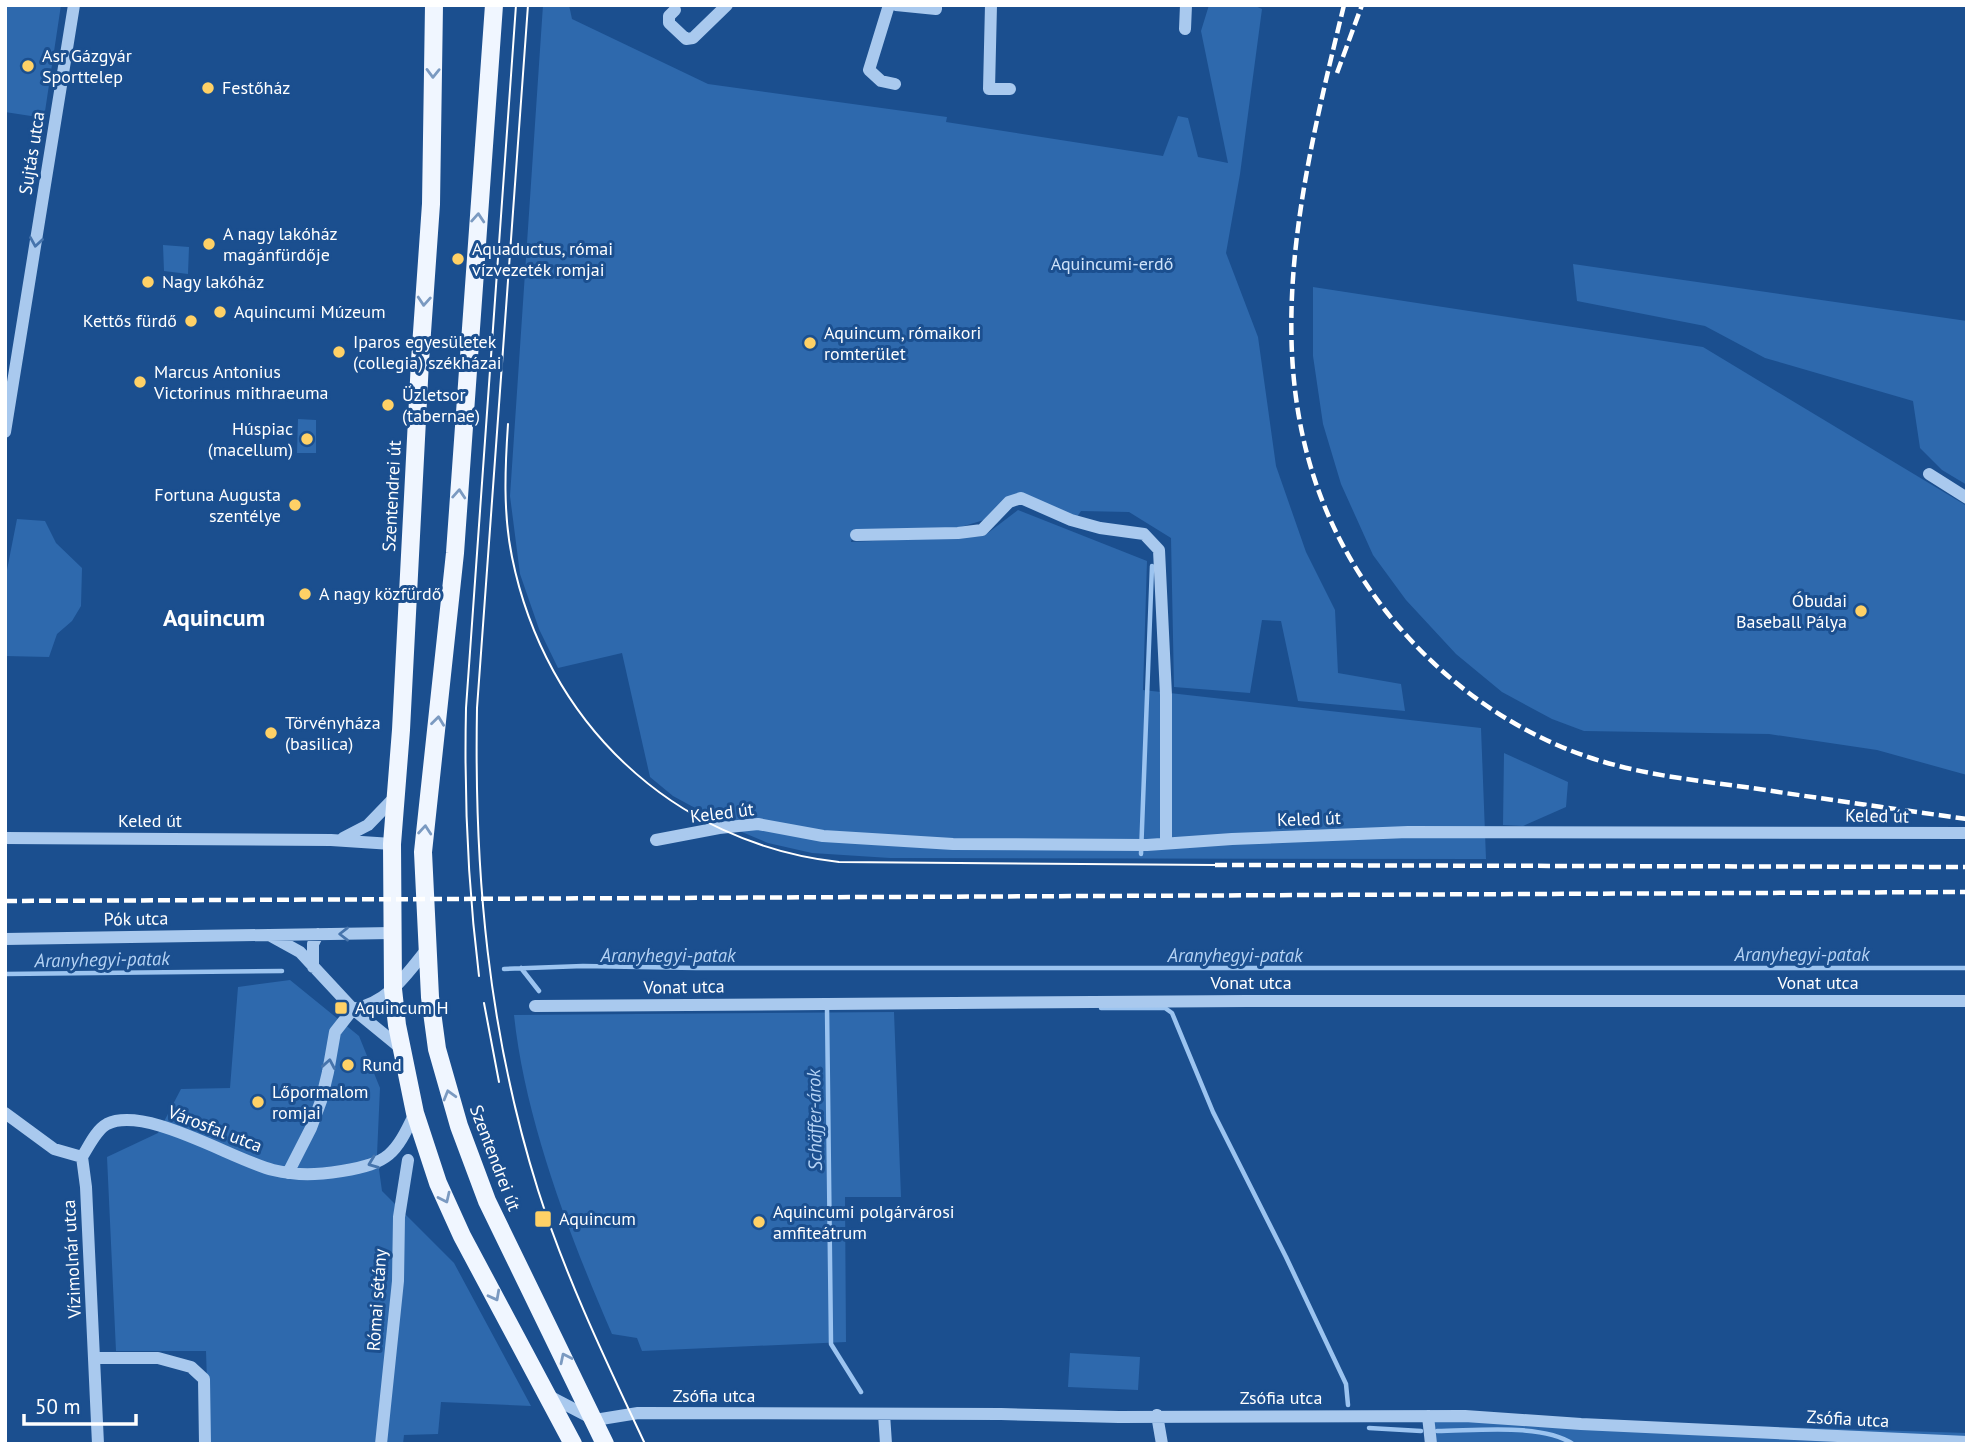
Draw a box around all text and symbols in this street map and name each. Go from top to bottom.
place label: Asr Gázgyár Sporttelep [42,44,132,88]
marker: Asr Gázgyár Sporttelep [20,58,36,74]
one-way arrow [426,68,441,79]
place label: Festőház [222,76,290,99]
marker: Festőház [200,80,216,96]
street label: Sujtás utca [14,110,49,196]
one-way arrow [470,213,485,224]
place label: A nagy lakóház magánfürdője [223,222,338,266]
one-way arrow [29,236,44,248]
marker: A nagy lakóház magánfürdője [201,236,217,252]
place label: Aquaductus, római vízvezeték romjai [472,237,613,281]
marker: Aquaductus, római vízvezeték romjai [450,251,466,267]
park label: Aquincumi-erdő [1051,252,1173,275]
place label: Nagy lakóház [162,270,264,293]
marker: Nagy lakóház [140,274,156,290]
one-way arrow [417,296,432,307]
place label: Aquincumi Múzeum [234,300,386,323]
marker: Aquincumi Múzeum [212,304,228,320]
place label: Kettős fürdő [83,309,177,332]
marker: Kettős fürdő [183,313,199,329]
place label: Aquincum, rómaikori romterület [824,321,981,365]
place label: Iparos egyesületek (collegia) székházai [353,330,502,374]
marker: Aquincum, rómaikori romterület [802,335,818,351]
marker: Iparos egyesületek (collegia) székházai [331,344,347,360]
place label: Marcus Antonius Victorinus mithraeuma [153,360,328,404]
marker: Marcus Antonius Victorinus mithraeuma [132,374,148,390]
place label: Üzletsor (tabernae) [402,383,480,427]
marker: Üzletsor (tabernae) [380,397,396,413]
place label: Húspiac (macellum) [208,417,293,461]
marker: Húspiac (macellum) [299,431,315,447]
street label: Szentendrei út [377,440,406,552]
place label: Fortuna Augusta szentélye [154,483,281,527]
one-way arrow [451,489,466,500]
marker: Fortuna Augusta szentélye [287,497,303,513]
place label: A nagy közfürdő [319,582,441,605]
marker: A nagy közfürdő [297,586,313,602]
place label: Óbudai Baseball Pálya [1736,589,1847,633]
district label: Aquincum [163,602,265,633]
marker: Óbudai Baseball Pálya [1853,603,1869,619]
place label: Törvényháza (basilica) [285,711,381,755]
one-way arrow [430,715,445,727]
marker: Törvényháza (basilica) [263,725,279,741]
street label: Keled út [689,797,755,828]
street label: Keled út [1845,803,1909,828]
street label: Keled út [1277,806,1341,831]
street label: Keled út [118,809,182,832]
one-way arrow [418,824,433,836]
street label: Pók utca [103,906,168,931]
one-way arrow [338,926,348,942]
water label: Aranyhegyi-patak [1733,942,1871,966]
water label: Aranyhegyi-patak [599,943,737,967]
water label: Aranyhegyi-patak [1166,943,1304,967]
water label: Aranyhegyi-patak [33,946,171,972]
street label: Vonat utca [1209,971,1292,994]
street label: Vonat utca [1776,971,1859,994]
street label: Vonat utca [642,974,725,999]
place label: Aquincum H [355,996,449,1019]
marker: Aquincum H [333,1000,349,1016]
place label: Rund [362,1053,402,1076]
marker: Rund [340,1057,356,1073]
one-way arrow [321,1058,336,1070]
water label: Schäffer-árok [801,1067,827,1171]
place label: Lőpormalom romjai [272,1080,368,1124]
one-way arrow [443,1089,458,1101]
marker: Lőpormalom romjai [250,1094,266,1110]
street label: Városfal utca [164,1100,266,1157]
street label: Szentendrei út [465,1102,526,1214]
one-way arrow [368,1155,380,1169]
one-way arrow [437,1191,451,1204]
street label: Vízimolnár utca [57,1199,86,1320]
place label: Aquincumi polgárvárosi amfiteátrum [773,1200,955,1244]
place label: Aquincum [559,1207,636,1230]
marker: Aquincum [533,1209,553,1229]
marker: Aquincumi polgárvárosi amfiteátrum [751,1214,767,1230]
street label: Római sétány [361,1247,392,1352]
one-way arrow [487,1289,500,1302]
one-way arrow [559,1353,573,1365]
scale bar [24,1382,136,1426]
street label: Zsófia utca [673,1384,755,1407]
street label: Zsófia utca [1240,1386,1322,1409]
text: 50 m [35,1393,81,1420]
street label: Zsófia utca [1806,1405,1890,1432]

